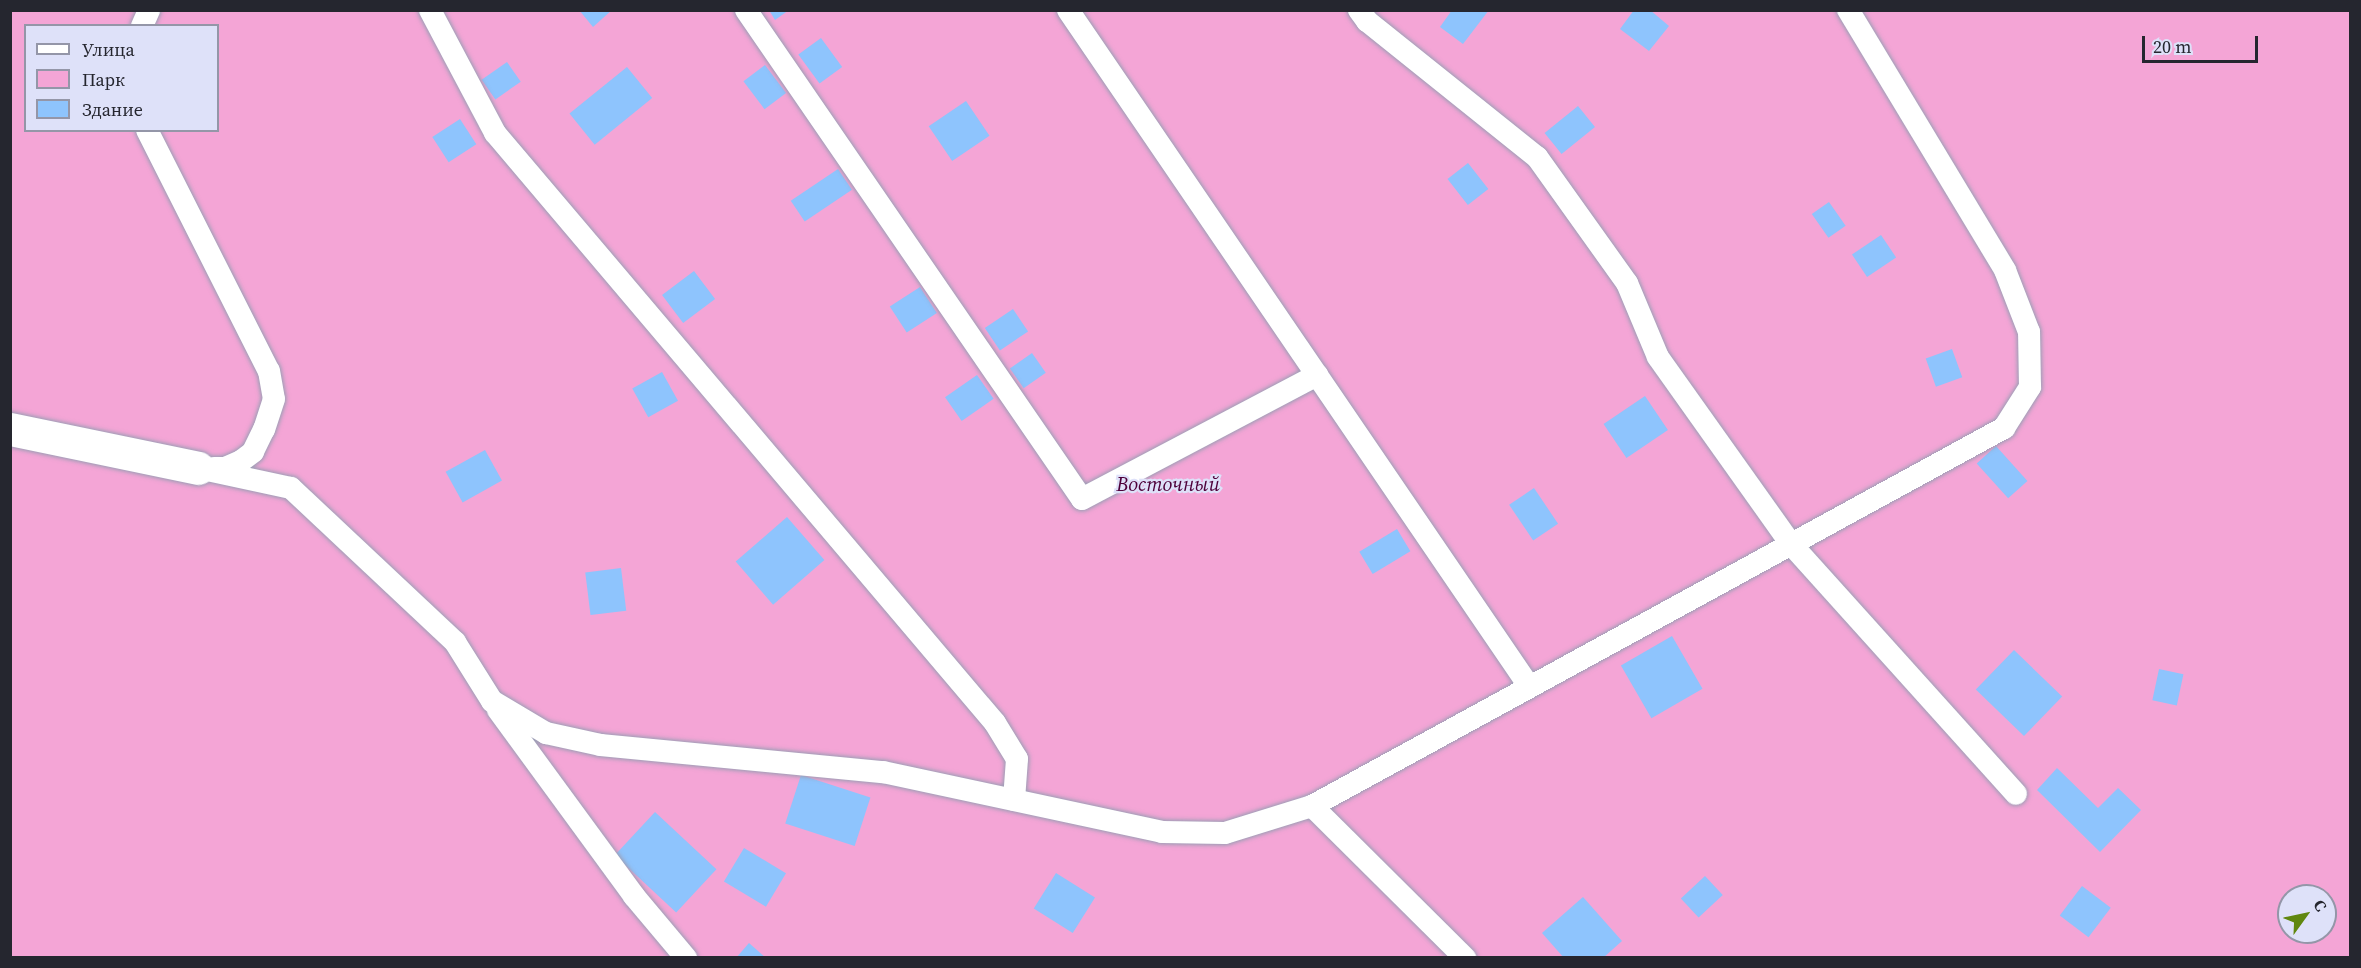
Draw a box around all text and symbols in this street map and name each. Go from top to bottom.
legend [24,24,219,132]
scale bar [2145,24,2260,62]
text: 20 m [2153,34,2191,59]
text: Улица [82,37,135,62]
text: Парк [82,67,125,92]
text: Здание [82,97,143,122]
park label: Восточный [1116,472,1220,496]
north arrow [2277,884,2337,944]
text: С [2308,895,2332,915]

